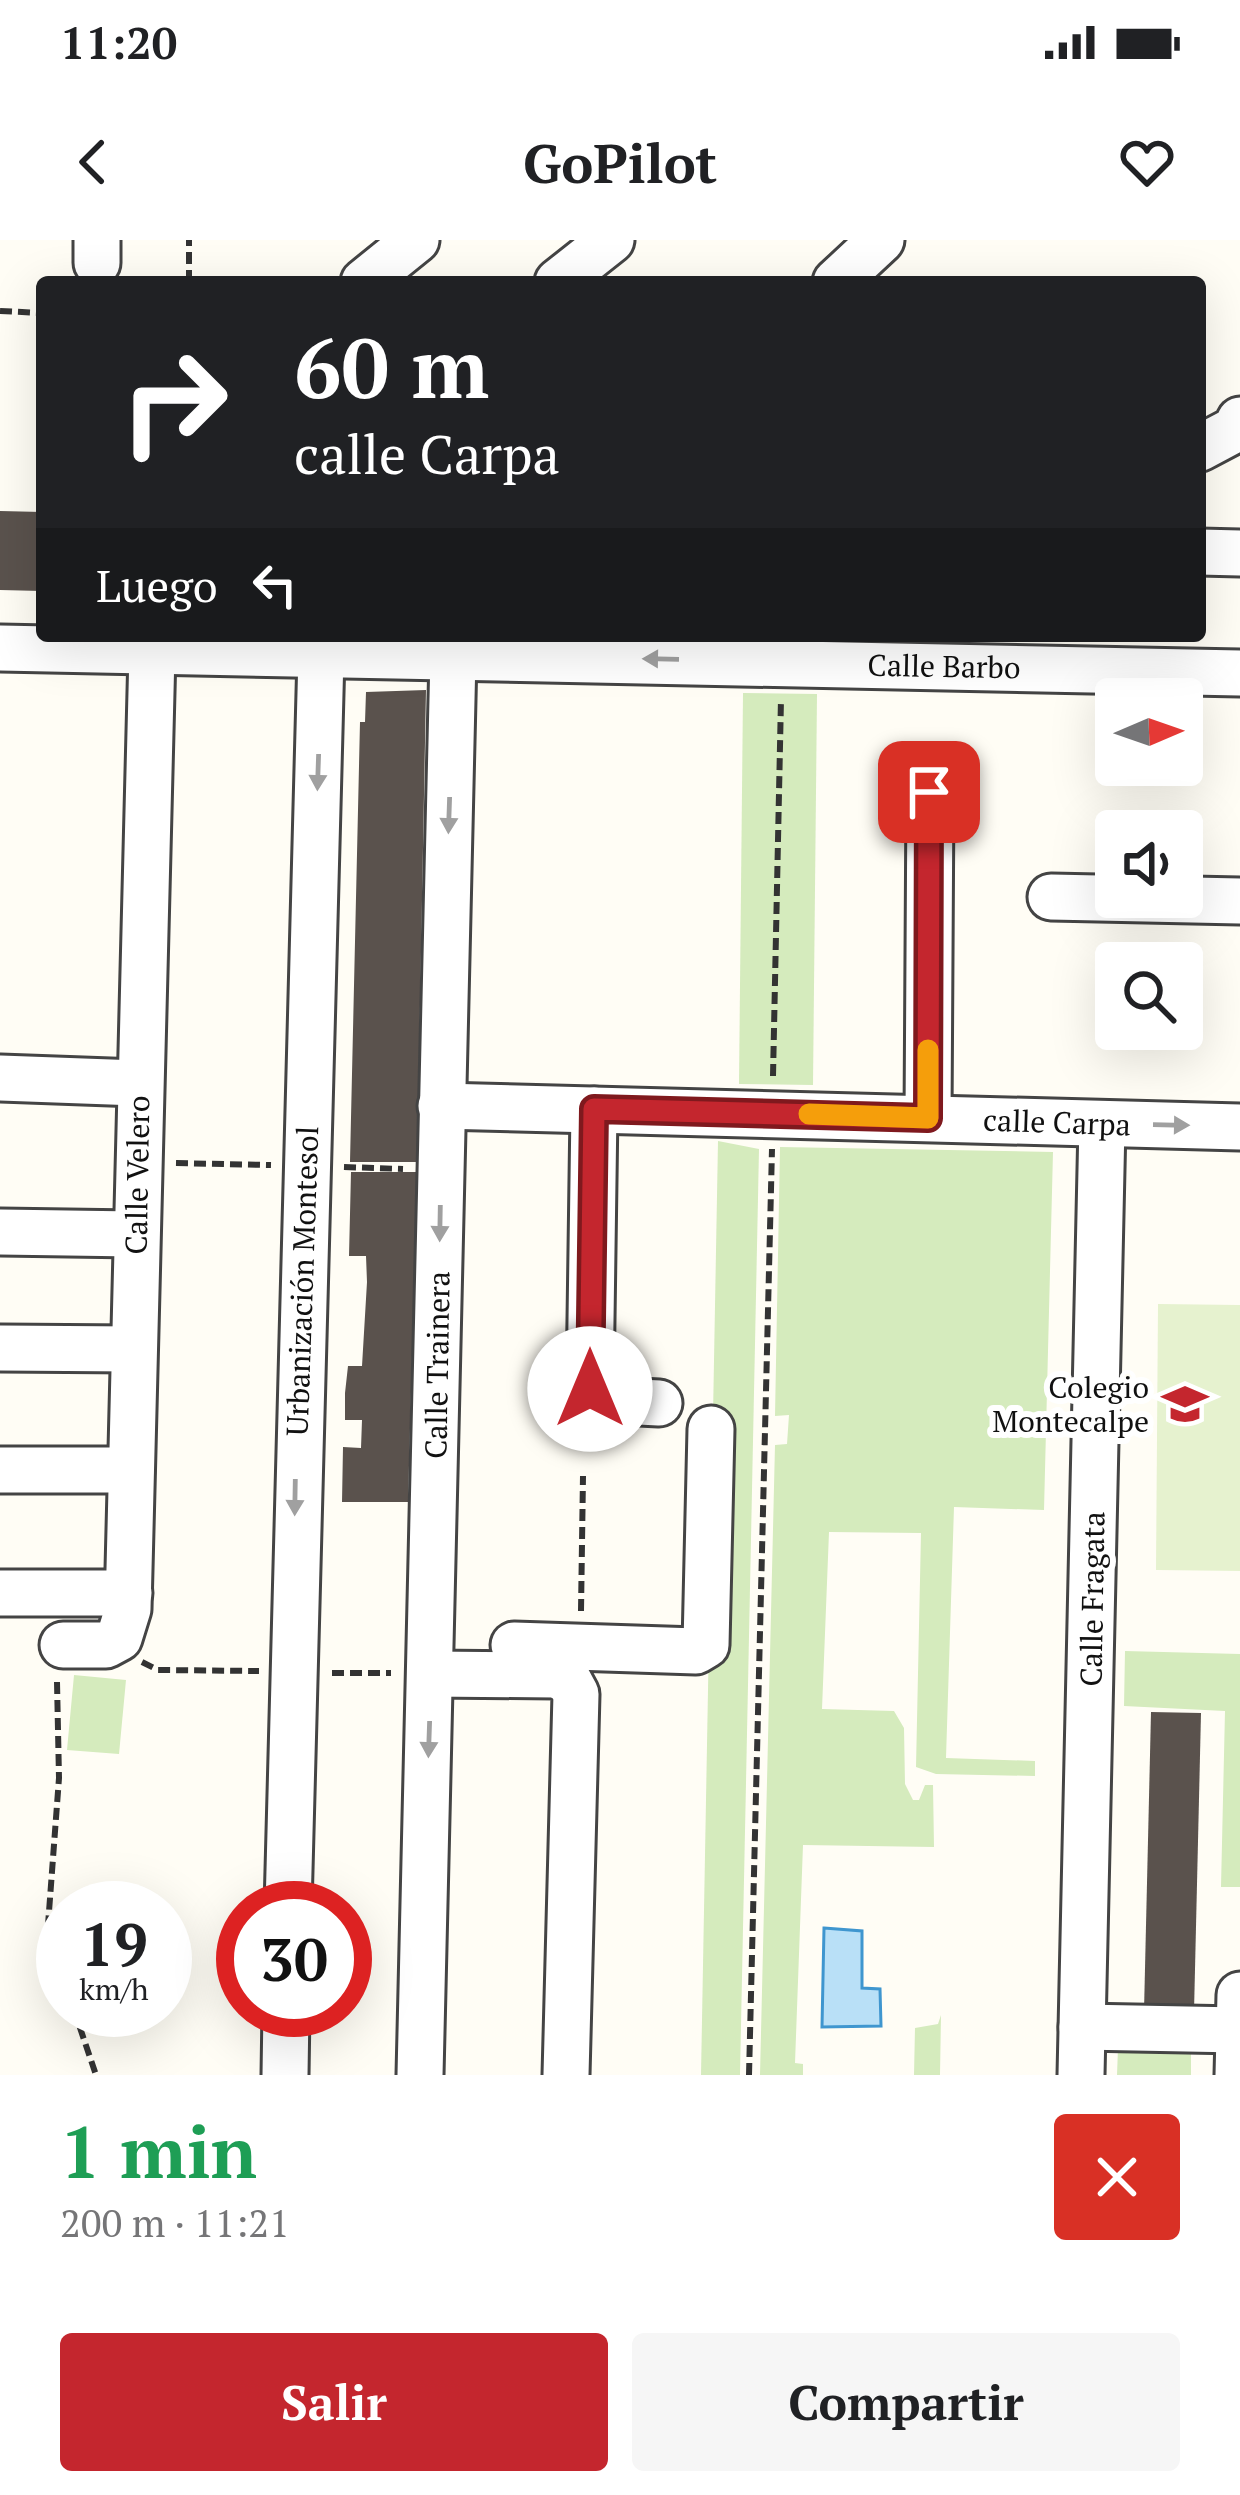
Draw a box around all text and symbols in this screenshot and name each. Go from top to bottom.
text: 11:20 [60,12,177,72]
text: GoPilot [523,127,717,198]
icon: back [60,129,126,195]
icon: heart [1114,129,1180,195]
text: 60 m [294,311,489,422]
icon: right [96,324,252,480]
text: calle Carpa [294,418,560,489]
icon: left [242,552,308,618]
text: Luego [96,555,218,615]
street label: Calle Barbo [867,645,1021,687]
one-way arrow [641,650,679,669]
north arrow [1095,678,1203,786]
map controls [1095,678,1203,1050]
pin [878,741,980,843]
one-way arrow [308,754,327,792]
icon: arrive [896,759,962,825]
one-way arrow [440,797,459,835]
button: sound [1095,810,1203,918]
button: search [1095,942,1203,1050]
street label: Calle Velero [116,1095,158,1255]
street label: calle Carpa [982,1099,1132,1145]
one-way arrow [1153,1116,1191,1135]
street label: Urbanización Montesol [277,1126,327,1436]
one-way arrow [431,1205,450,1243]
street label: Calle Trainera [415,1271,459,1459]
position arrow [527,1326,653,1452]
place label: Colegio Montecalpe [992,1367,1149,1441]
school or university icon: Colegio Montecalpe [1160,1379,1210,1429]
one-way arrow [286,1479,305,1517]
street label: Calle Fragata [1070,1511,1114,1687]
one-way arrow [419,1721,438,1759]
speed limit sign: 30 [216,1881,372,2037]
text: 19 [80,1904,148,1983]
text: km/h [79,1969,149,2009]
text: 1 min [60,2103,257,2199]
button: close [1054,2114,1180,2240]
text: 200 m · 11:21 [60,2196,290,2248]
button: Salir [60,2333,608,2471]
button: Compartir [632,2333,1180,2471]

